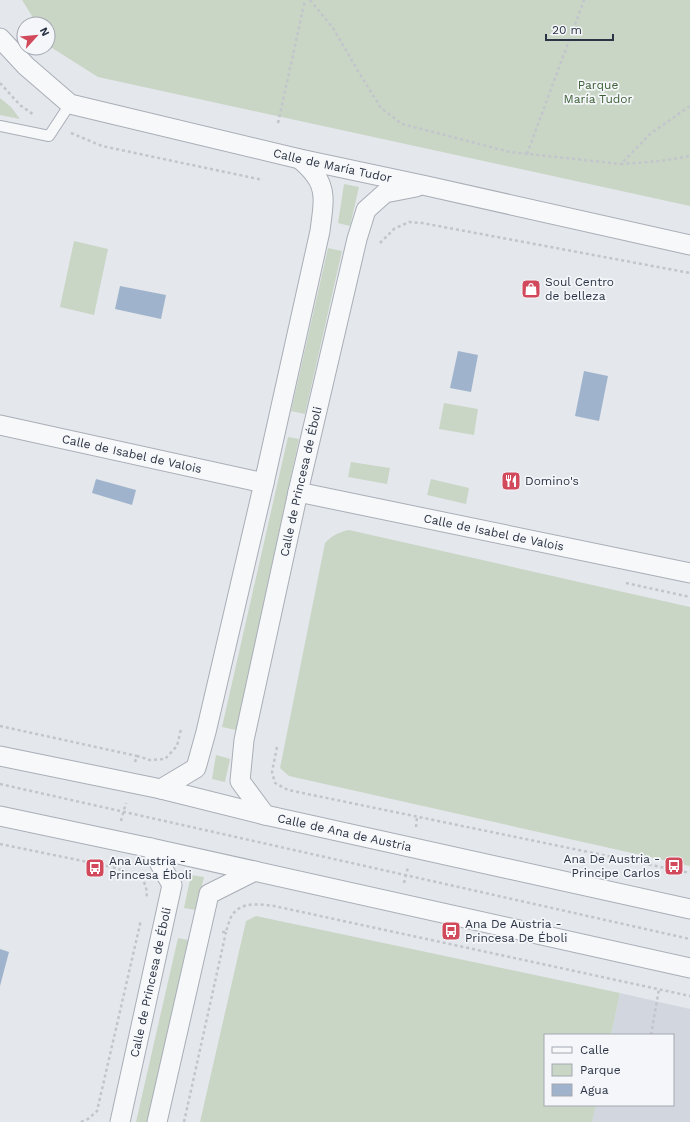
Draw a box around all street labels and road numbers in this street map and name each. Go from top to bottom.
street label: Calle de María Tudor [272,146,393,185]
street label: Calle de Princesa de Éboli [277,405,325,558]
street label: Calle de Isabel de Valois [61,432,203,476]
street label: Calle de Isabel de Valois [423,511,565,554]
street label: Calle de Ana de Austria [276,811,413,854]
street label: Calle de Princesa de Éboli [127,906,174,1059]

